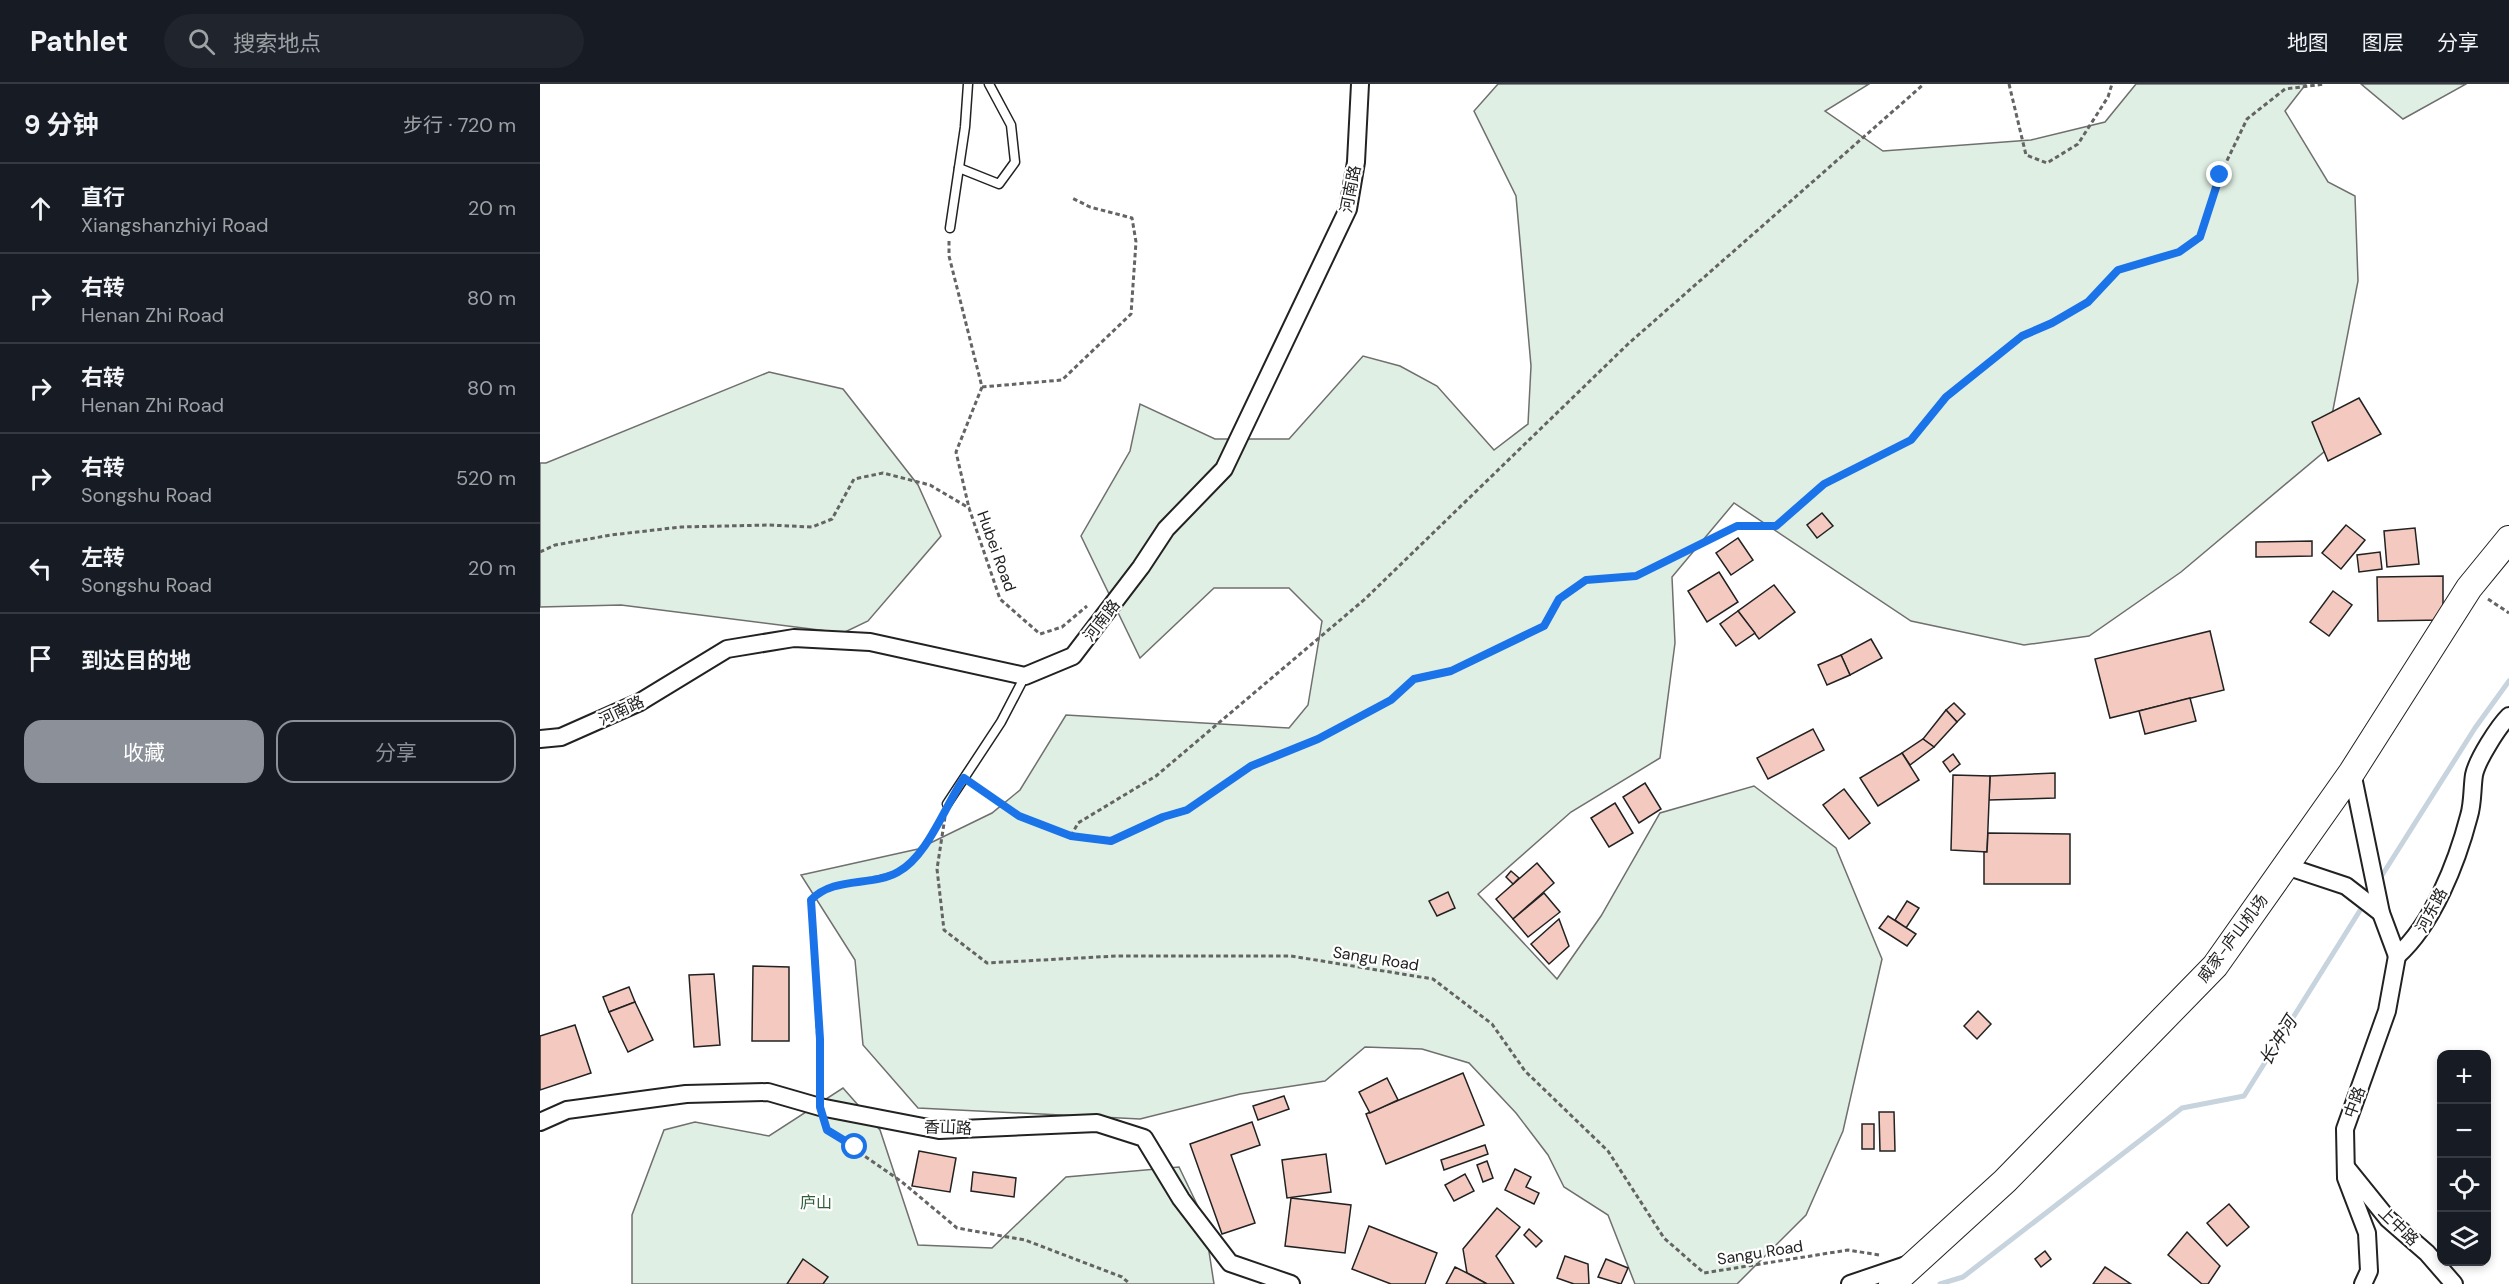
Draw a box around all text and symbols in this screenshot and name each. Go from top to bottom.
search box [164,14,584,68]
text: Pathlet [30,23,128,60]
icon: search [185,25,218,58]
text: 搜索地点 [233,29,321,58]
text: 地图 [2287,29,2329,57]
text: 图层 [2362,29,2404,57]
text: 分享 [2437,29,2479,57]
text: 9 分钟 [24,108,99,142]
text: 步行 · 720 m [403,112,516,138]
route end [2206,161,2232,187]
street label: 河南路 [1336,164,1365,215]
text: 直行 [81,183,125,212]
icon: ahead [24,192,57,225]
text: 20 m [468,195,516,221]
text: Xiangshanzhiyi Road [81,212,269,238]
text: 右转 [81,273,125,302]
icon: right [24,282,57,315]
text: 80 m [467,285,516,311]
text: Henan Zhi Road [81,302,224,328]
text: 右转 [81,363,125,392]
icon: right [24,372,57,405]
text: 80 m [467,375,516,401]
text: Henan Zhi Road [81,392,224,418]
text: 右转 [81,453,125,482]
icon: right [24,462,57,495]
text: 520 m [456,465,516,491]
text: Songshu Road [81,482,212,508]
street label: Hubei Road [972,508,1021,594]
text: 左转 [81,543,125,572]
icon: left [24,552,57,585]
text: 20 m [468,555,516,581]
text: Songshu Road [81,572,212,598]
street label: 河南路 [1078,595,1124,646]
icon: arrive [24,642,57,675]
text: 到达目的地 [81,646,191,675]
street label: 河南路 [595,691,647,730]
button: 收藏 [24,720,264,783]
button: 分享 [276,720,516,783]
street label: 河东路 [2411,884,2452,936]
street label: 威家-庐山机场 [2193,890,2272,986]
street label: Sangu Road [1331,941,1420,976]
water label: 长冲河 [2254,1009,2304,1070]
map controls [2437,1050,2491,1266]
button: + [2437,1050,2491,1104]
street label: 中路 [2339,1084,2370,1121]
button: − [2437,1104,2491,1158]
street label: 香山路 [924,1116,972,1139]
route start [841,1133,867,1159]
button: locate [2437,1158,2491,1212]
park label: 庐山 [800,1192,832,1213]
street label: 上中路 [2374,1202,2423,1251]
button: layers [2437,1212,2491,1266]
street label: Sangu Road [1716,1235,1805,1270]

